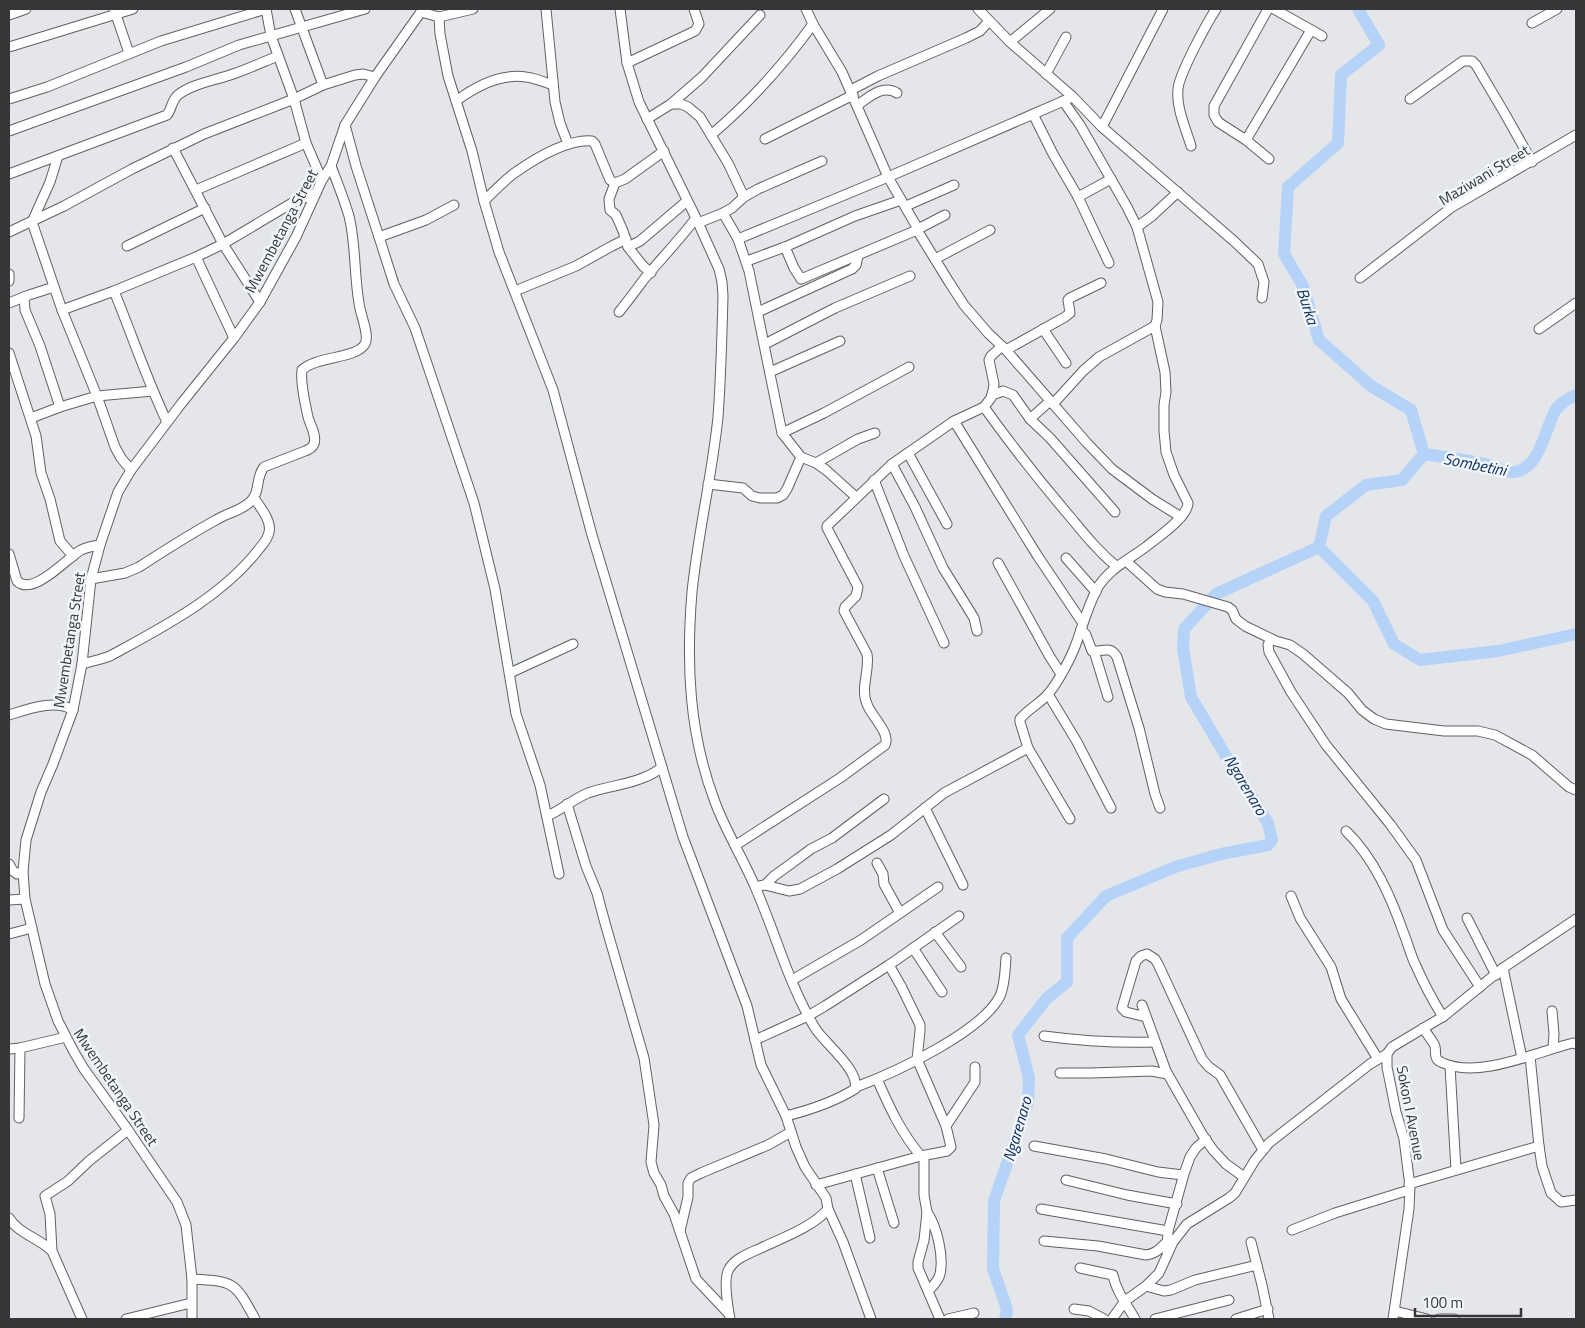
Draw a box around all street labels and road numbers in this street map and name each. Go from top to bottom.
street label: Maziwani Street [1434,138,1534,211]
street label: Mwembetanga Street [239,164,324,297]
street label: Mwembetanga Street [47,570,91,710]
street label: Mwembetanga Street [68,1024,164,1151]
street label: Sokon I Avenue [1391,1064,1431,1162]

